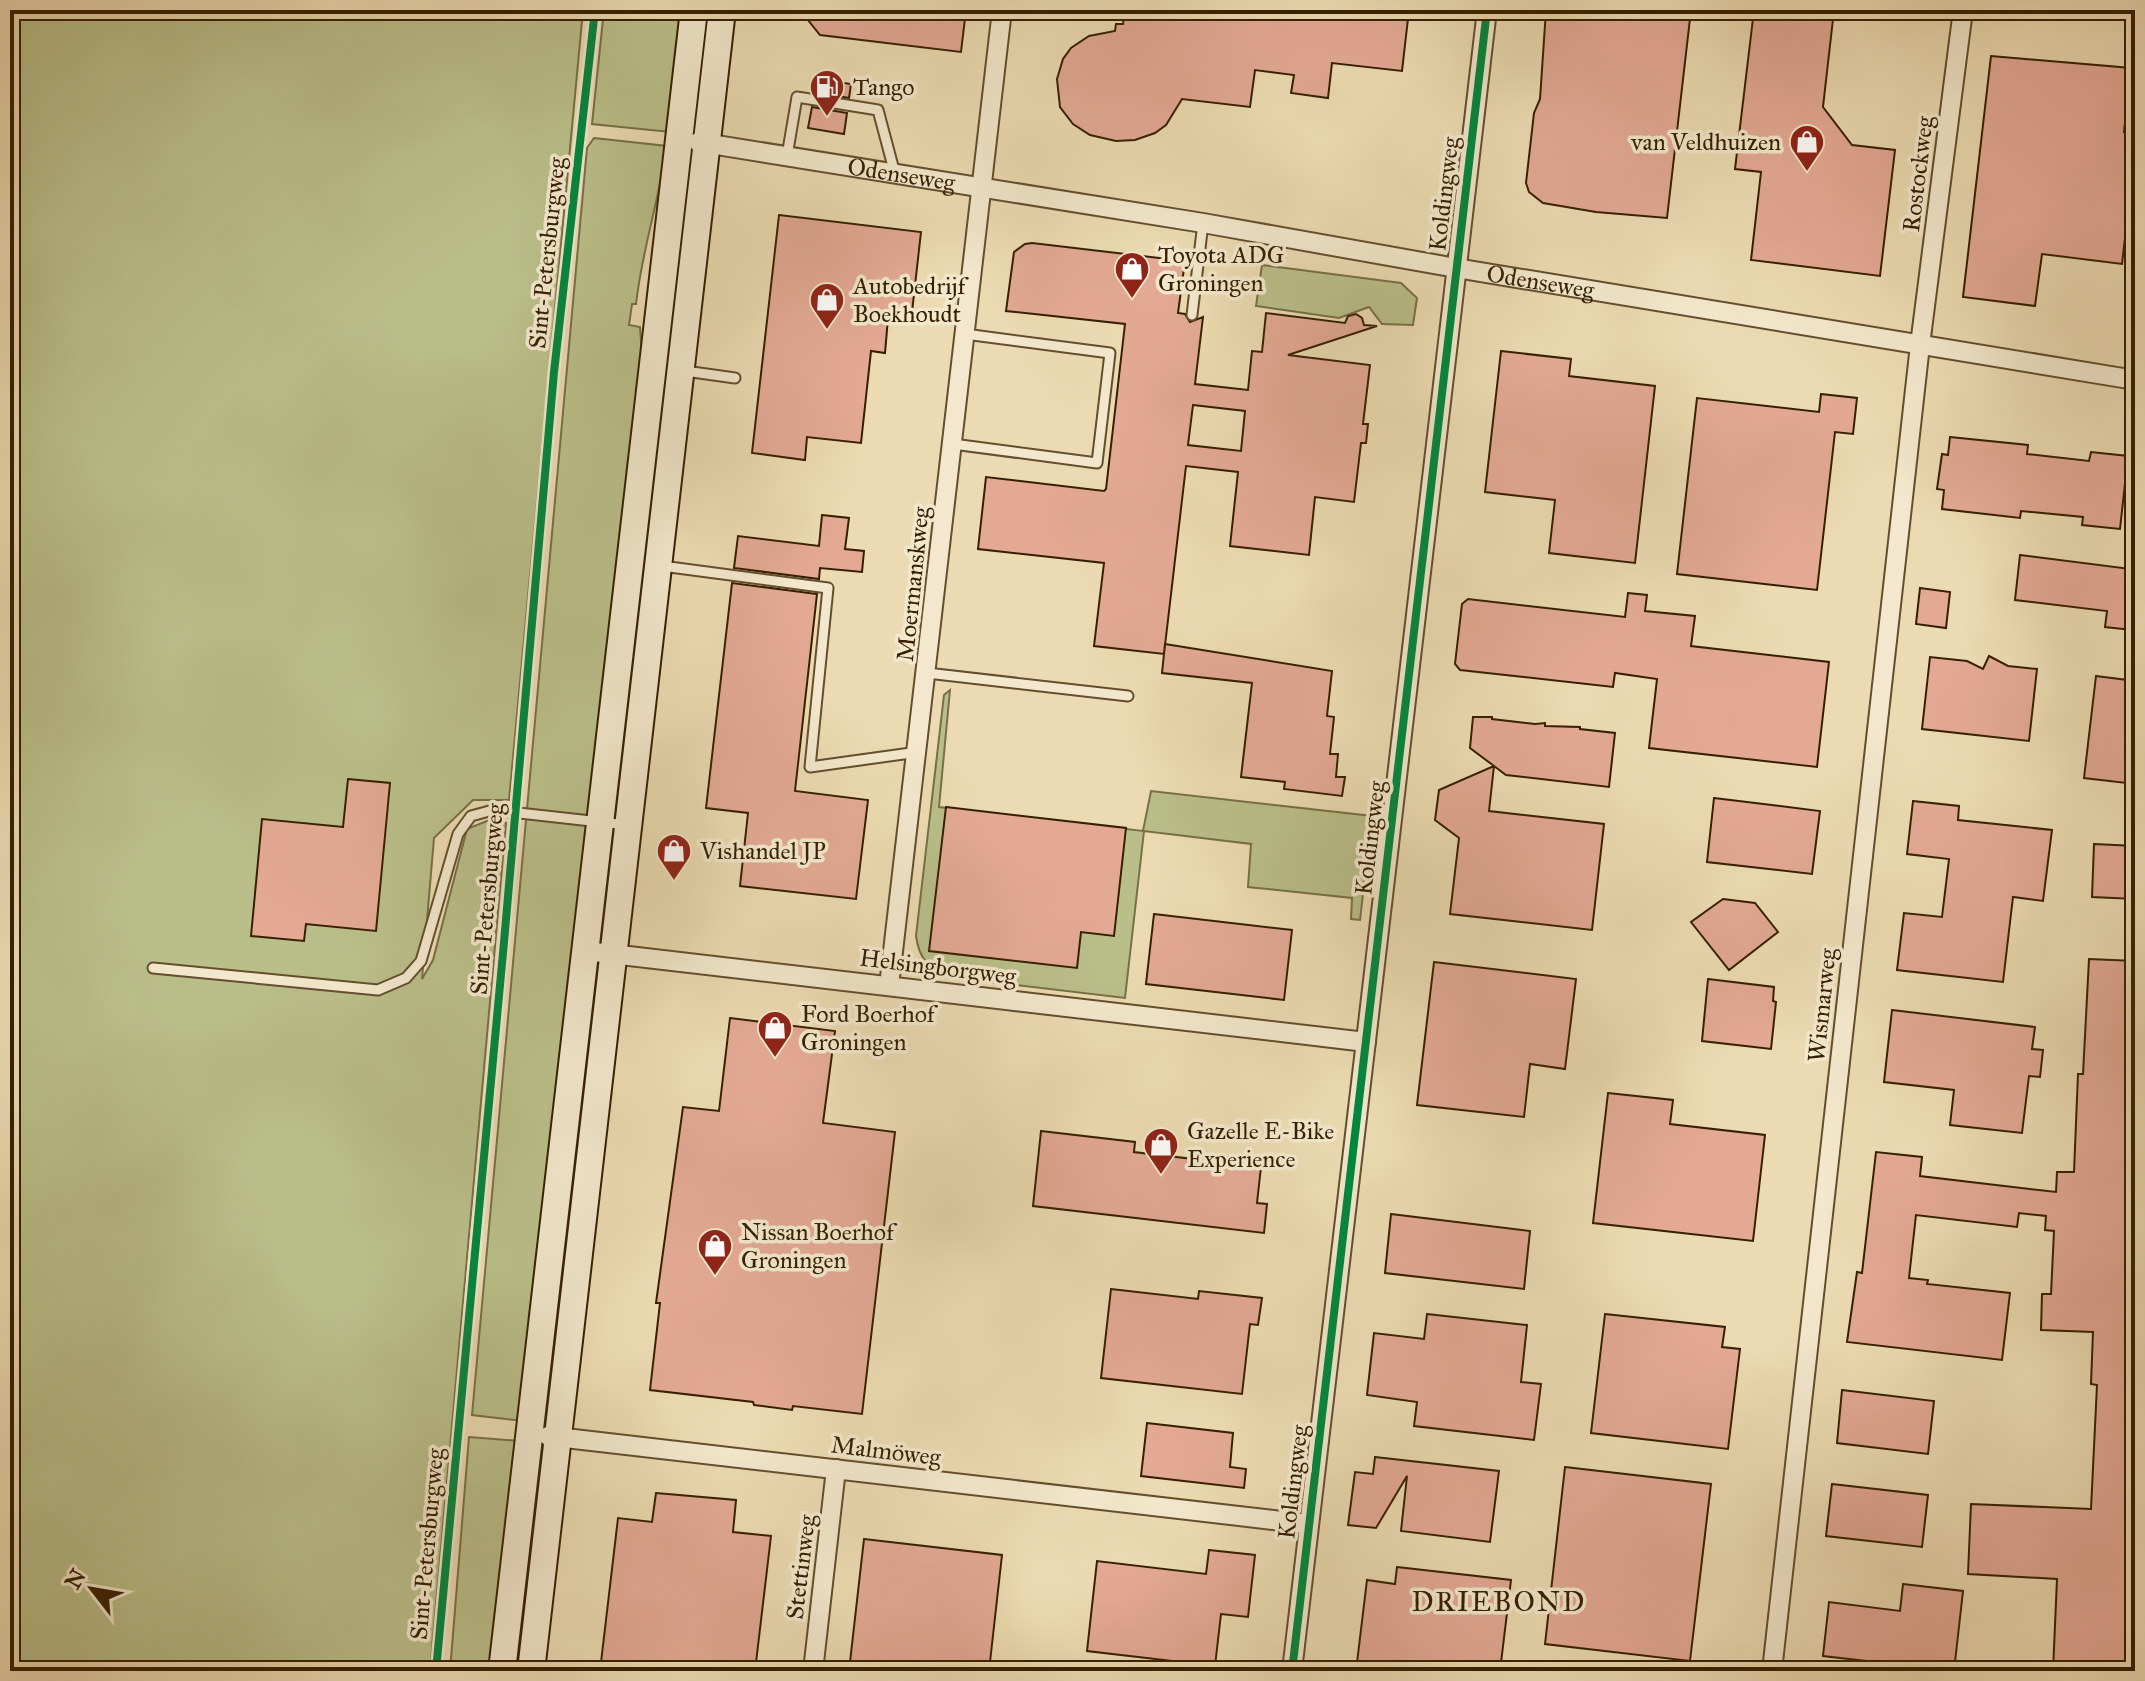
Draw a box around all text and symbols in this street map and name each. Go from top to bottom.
fuel station icon: Tango [808,68,846,118]
place label: Tango [853,72,915,102]
street label: Rostockweg [1896,114,1940,234]
shop icon: van Veldhuizen [1788,123,1826,173]
place label: van Veldhuizen [1630,127,1781,157]
street label: Koldingweg [1422,134,1466,253]
street label: Odenseweg [845,151,958,198]
street label: Sint-Petersburgweg [522,155,572,350]
place label: Toyota ADG Groningen [1158,240,1284,298]
shop icon: Toyota ADG Groningen [1113,250,1151,300]
street label: Odenseweg [1484,258,1597,306]
place label: Autobedrijf Boekhoudt [852,271,970,329]
shop icon: Autobedrijf Boekhoudt [808,281,846,331]
street label: Moermanskweg [890,504,936,663]
street label: Koldingweg [1348,778,1392,897]
street label: Sint-Petersburgweg [464,801,510,996]
shop icon: Vishandel JP [655,832,693,882]
place label: Vishandel JP [699,836,826,866]
street label: Helsingborgweg [858,943,1019,992]
street label: Wismarweg [1801,946,1843,1063]
place label: Ford Boerhof Groningen [801,999,939,1057]
shop icon: Ford Boerhof Groningen [756,1009,794,1059]
place label: Gazelle E-Bike Experience [1187,1116,1334,1174]
shop icon: Gazelle E-Bike Experience [1142,1126,1180,1176]
place label: Nissan Boerhof Groningen [741,1217,898,1275]
shop icon: Nissan Boerhof Groningen [696,1227,734,1277]
street label: Koldingweg [1271,1422,1315,1541]
street label: Malmöweg [829,1429,943,1473]
street label: Sint-Petersburgweg [404,1446,450,1641]
street label: Stettinweg [780,1512,822,1621]
north arrow [52,1549,132,1629]
text: N [59,1564,92,1594]
district label: DRIEBOND [1412,1584,1586,1619]

